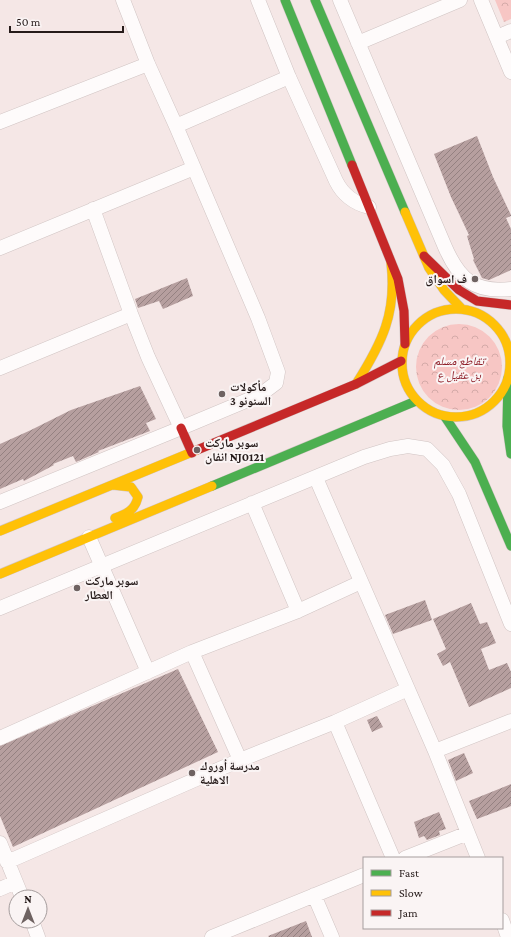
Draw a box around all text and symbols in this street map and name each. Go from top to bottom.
scale bar [10,8,123,34]
text: 50 m [16,15,41,29]
place label: ف اسواق [426,272,467,287]
marker: ف اسواق [470,274,480,284]
park label: تقاطع مسلم بن عقيل ع [434,354,487,383]
place label: مأكولات السنونو 3 [230,380,271,408]
marker: مأكولات السنونو 3 [217,389,227,399]
place label: سوبر ماركت انفان NJ0121 [205,436,265,465]
marker: سوبر ماركت انفان NJ0121 [192,445,202,455]
place label: سوبر ماركت العطار [84,574,138,602]
marker: سوبر ماركت العطار [72,583,82,593]
place label: مدرسة أوروك الاهلية [200,759,260,787]
marker: مدرسة أوروك الاهلية [187,768,197,778]
legend [363,857,503,929]
text: Fast [399,866,420,880]
text: Slow [399,886,423,900]
north arrow [8,889,48,929]
text: N [24,893,32,905]
text: Jam [398,906,418,920]

